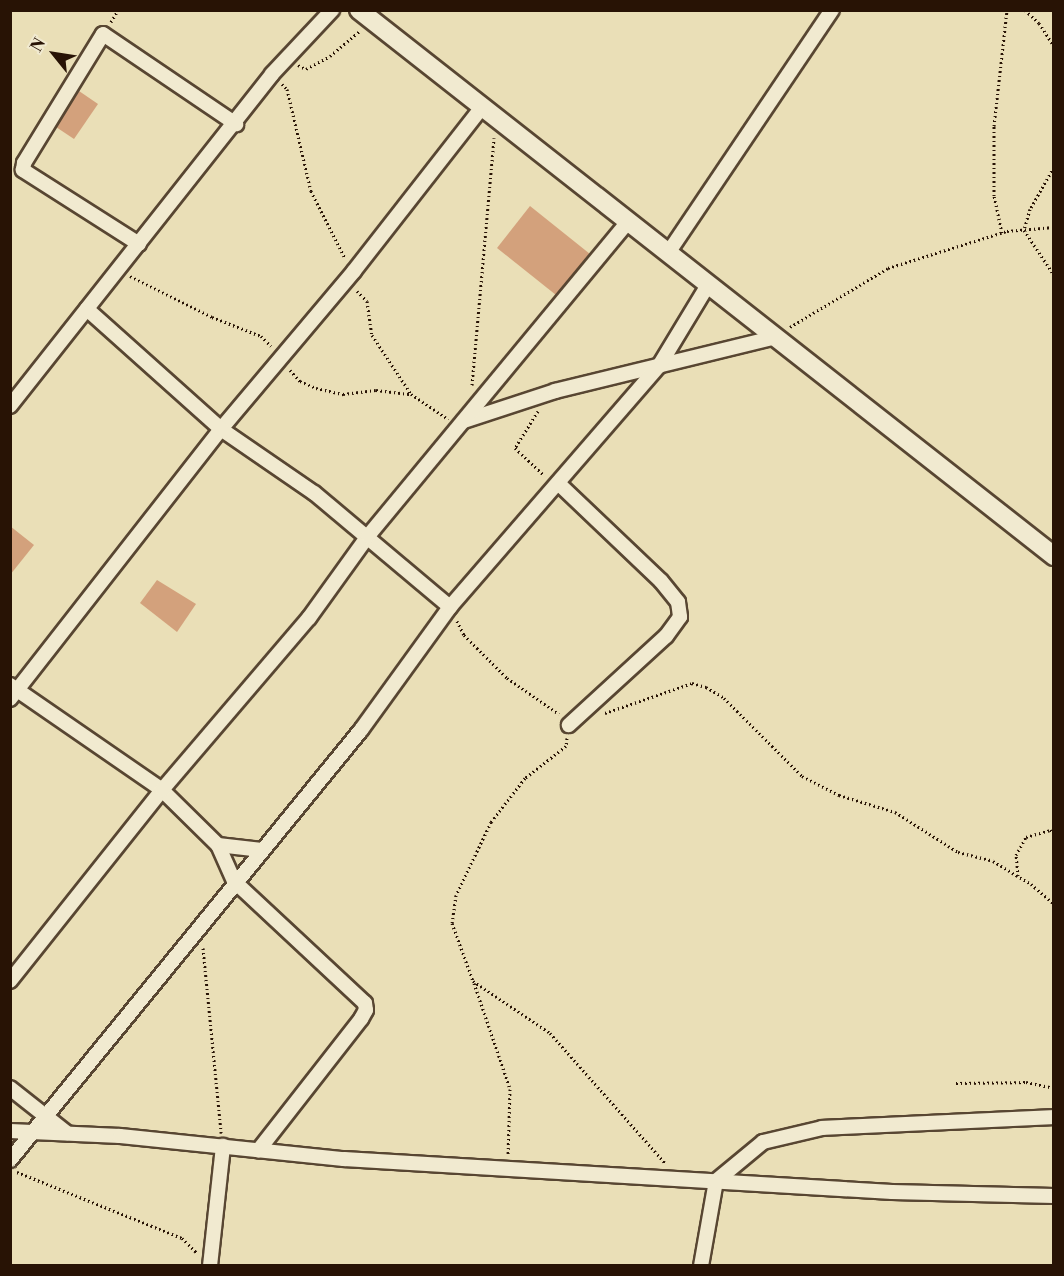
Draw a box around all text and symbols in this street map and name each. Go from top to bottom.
north arrow [24,24,84,84]
text: N [27,35,50,55]

